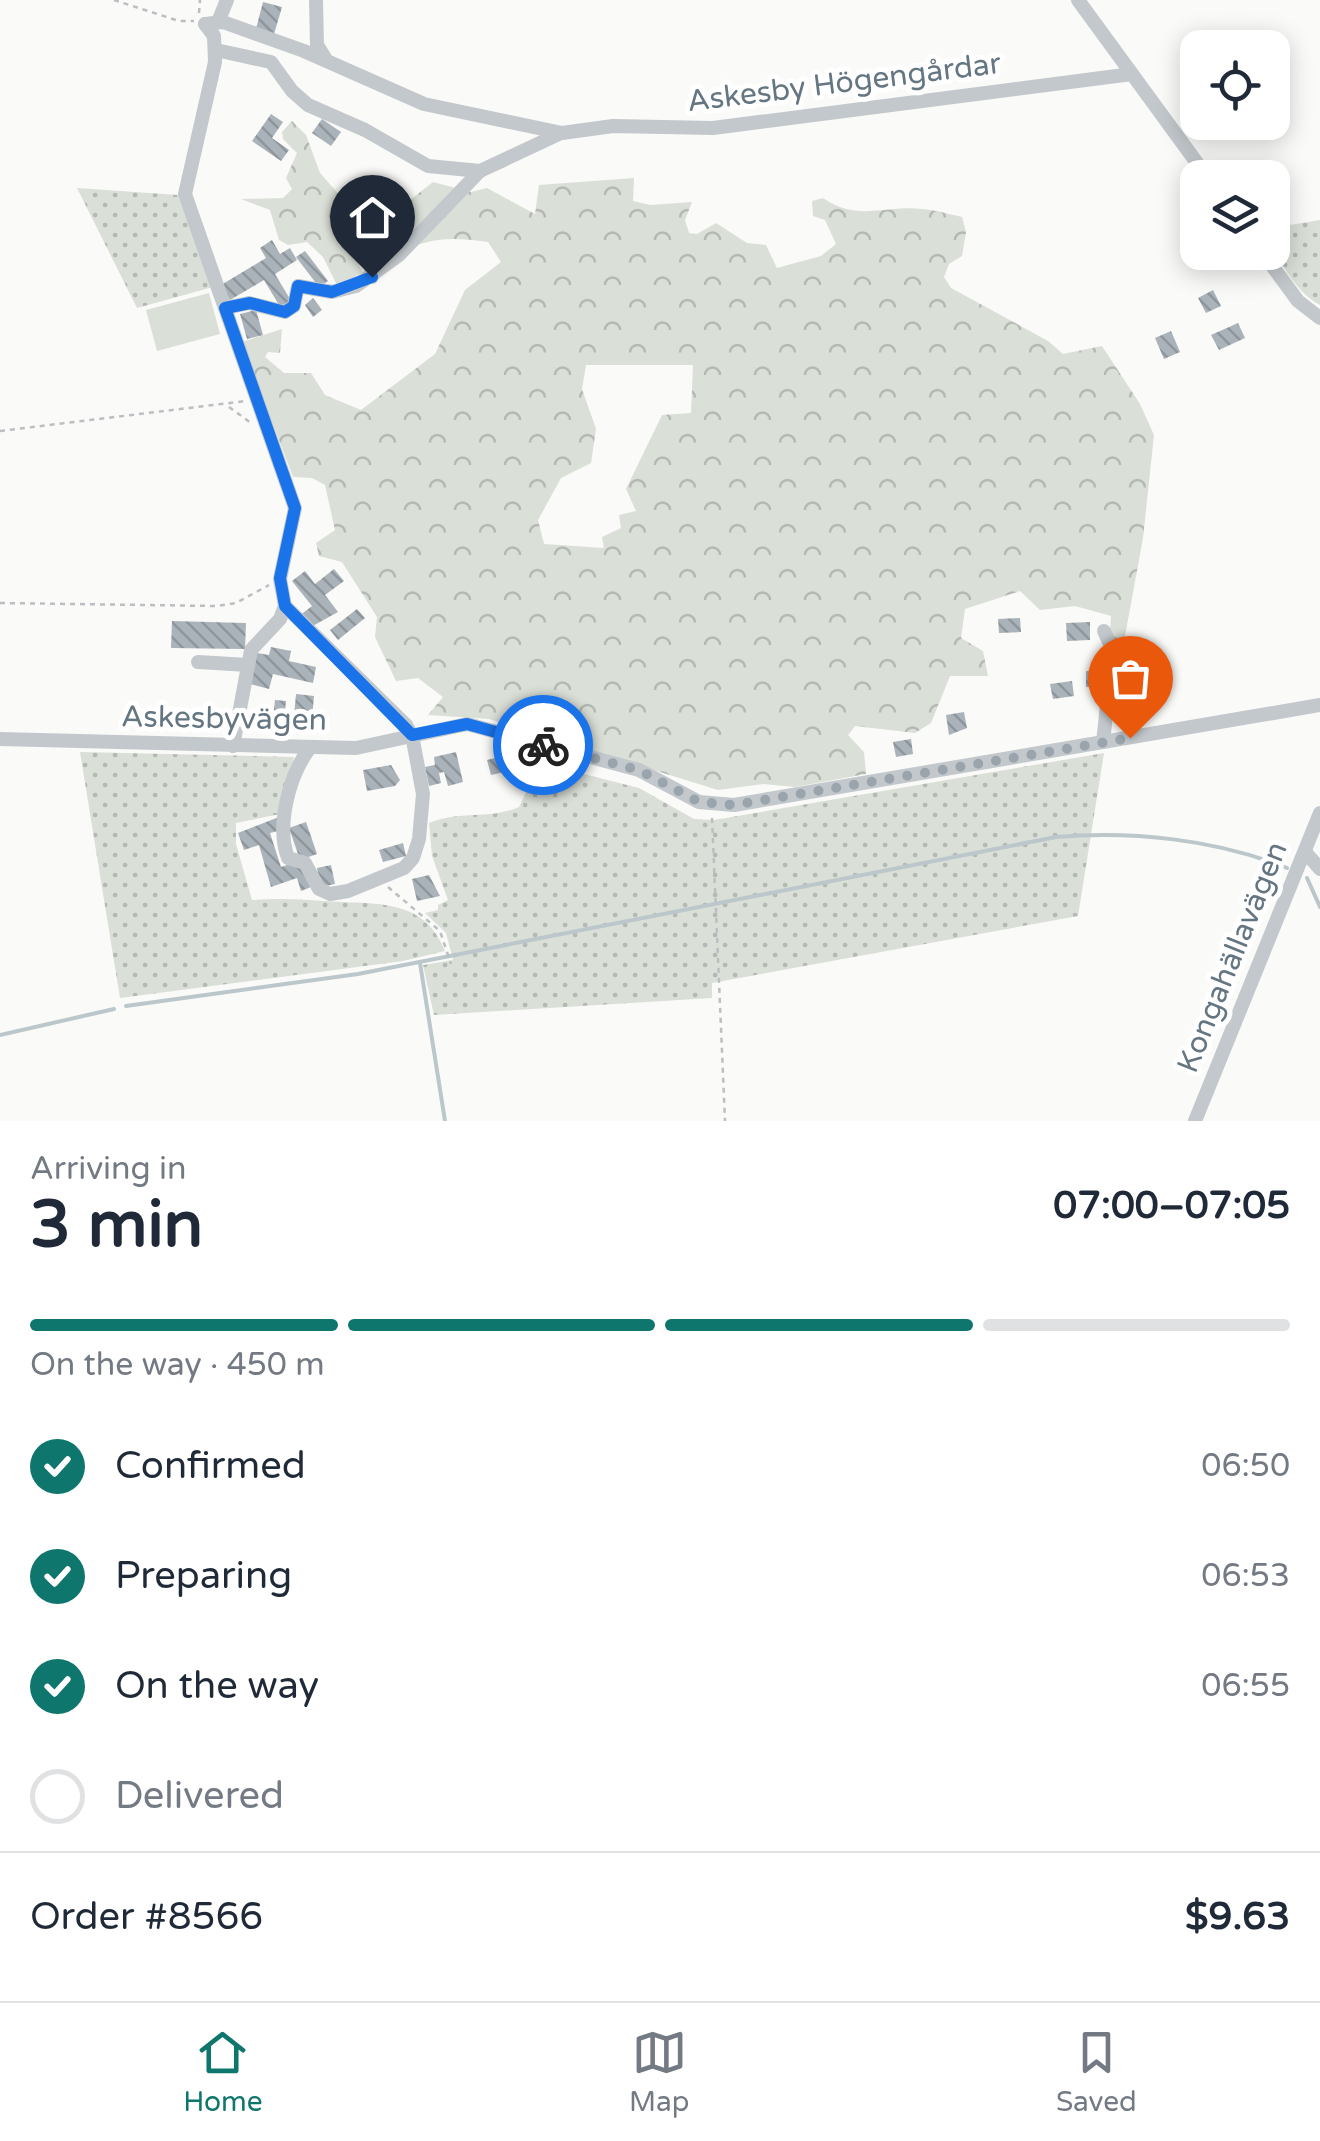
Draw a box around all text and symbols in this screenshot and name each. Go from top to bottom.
map controls [1180,30,1290,270]
button: locate [1180,30,1290,140]
street label: Askesby Högengårdar [685,45,1003,120]
button: layers [1180,160,1290,270]
pin [330,175,415,278]
icon: home [345,190,400,245]
pin [1088,636,1173,739]
icon: bag [1103,651,1158,706]
courier [493,695,593,795]
street label: Askesbyvägen [121,698,327,739]
icon: bike [516,718,571,773]
street label: Kongahällavägen [1169,836,1296,1078]
text: Arriving in [30,1150,187,1188]
text: 07:00–07:05 [1053,1183,1290,1229]
text: 3 min [30,1186,203,1265]
text: On the way · 450 m [30,1346,325,1384]
icon: check [30,1439,85,1494]
text: Confirmed [115,1443,306,1489]
text: 06:50 [1201,1447,1290,1485]
icon: check [30,1549,85,1604]
text: Preparing [115,1553,292,1599]
text: 06:53 [1201,1557,1290,1595]
icon: check [30,1659,85,1714]
text: On the way [115,1663,319,1709]
text: 06:55 [1201,1667,1290,1705]
text: Delivered [115,1773,284,1819]
text: Order #8566 [30,1894,263,1940]
text: $9.63 [1185,1894,1290,1940]
tab: Home [183,2025,263,2119]
tab: Map [629,2025,689,2119]
tab: Saved [1056,2025,1137,2119]

